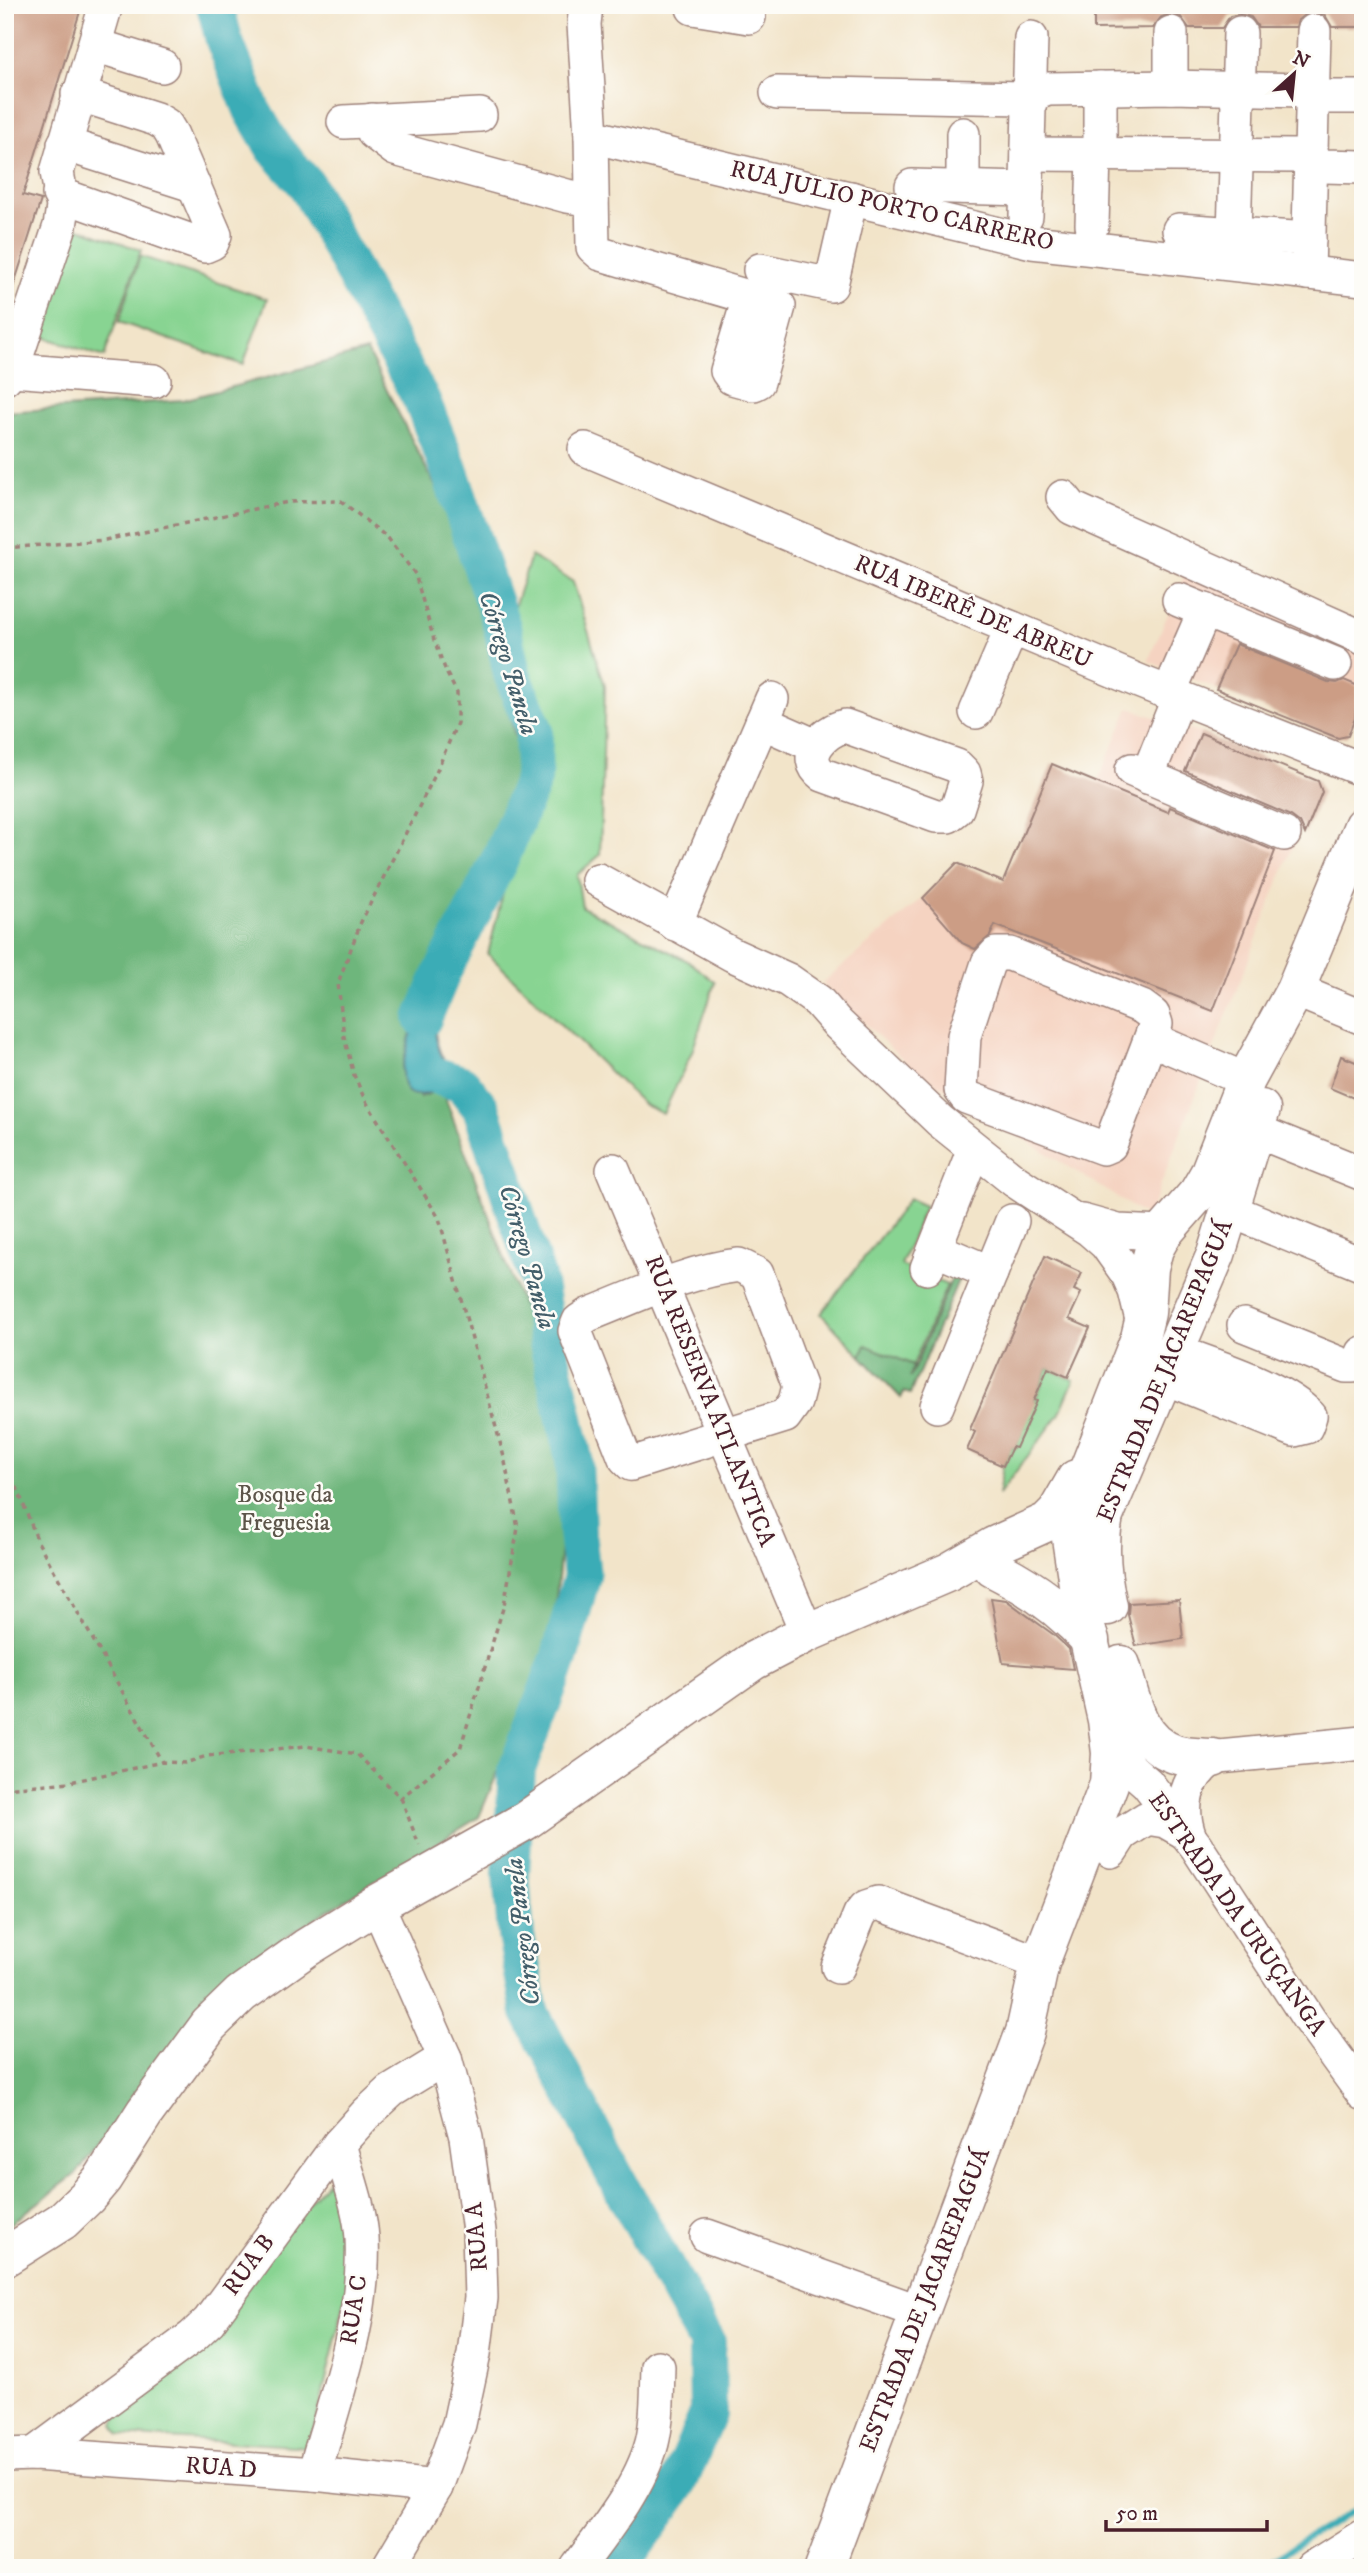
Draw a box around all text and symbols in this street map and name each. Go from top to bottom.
north arrow [1260,38,1330,108]
text: N [1289,46,1314,74]
street label: RUA JULIO PORTO CARRERO [727,154,1057,258]
street label: RUA IBERÊ DE ABREU [850,548,1096,676]
water label: Córrego Panela [470,587,546,739]
water label: Córrego Panela [491,1181,563,1333]
street label: ESTRADA DE JACAREPAGUÁ [1090,1214,1240,1527]
street label: RUA RESERVA ATLANTICA [638,1251,782,1552]
park label: Bosque da Freguesia [237,1480,334,1538]
street label: ESTRADA DA URUÇANGA [1141,1786,1333,2042]
water label: Córrego Panela [498,1856,548,2008]
street label: ESTRADA DE JACAREPAGUÁ [852,2143,997,2456]
street label: RUA A [459,2200,495,2273]
street label: RUA B [217,2228,281,2302]
street label: RUA C [334,2273,374,2347]
street label: RUA D [184,2451,258,2485]
scale bar [1106,2489,1266,2533]
text: 50 m [1116,2501,1158,2527]

